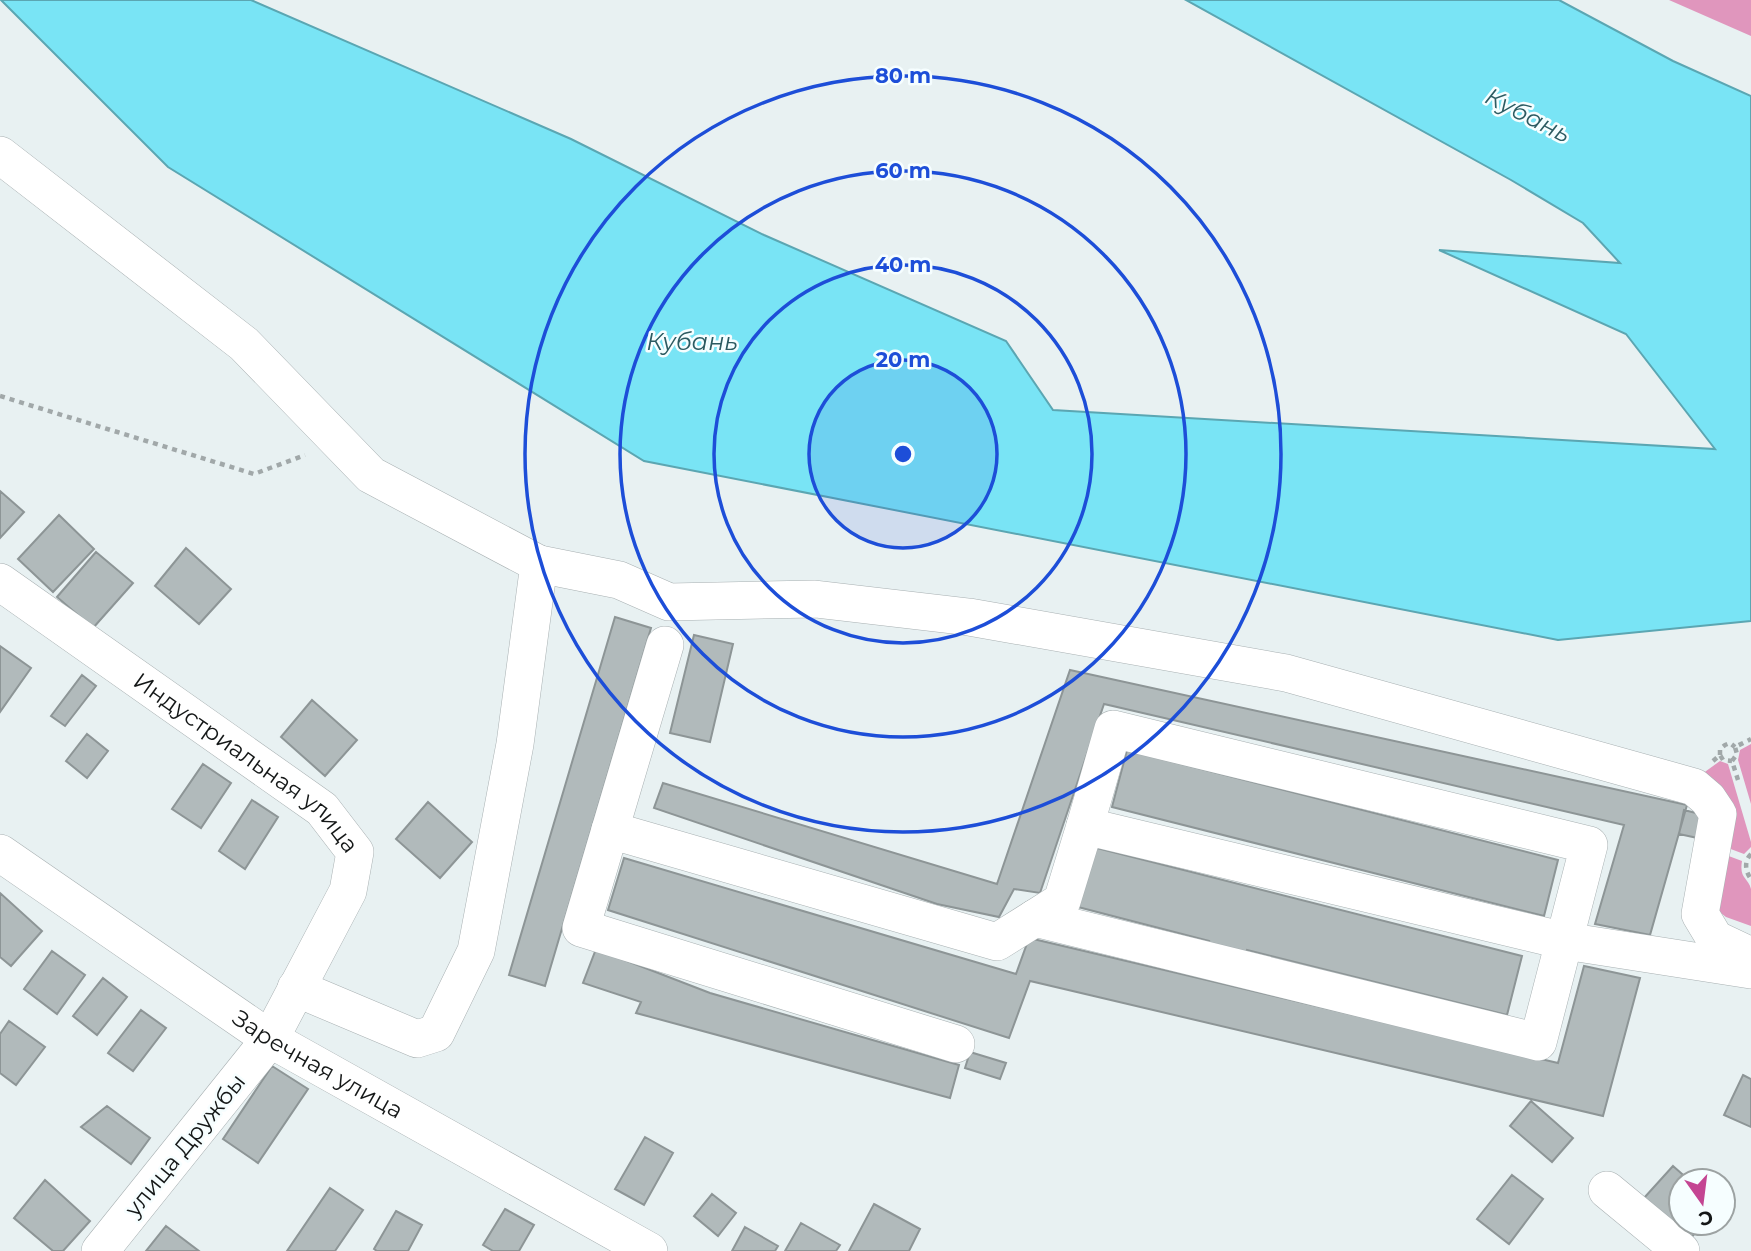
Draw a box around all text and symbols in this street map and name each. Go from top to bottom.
text: 80 m [875,63,931,88]
water label: Кубань [1481,81,1575,149]
text: 60 m [875,158,931,183]
text: 40 m [875,252,931,277]
water label: Кубань [646,327,738,356]
text: 20 m [876,347,930,372]
centre of rings [891,442,915,466]
street label: Индустриальная улица [128,667,364,858]
street label: Заречная улица [227,1004,408,1125]
street label: улица Дружбы [118,1068,251,1223]
north arrow [1667,1167,1737,1237]
text: С [1696,1205,1715,1231]

